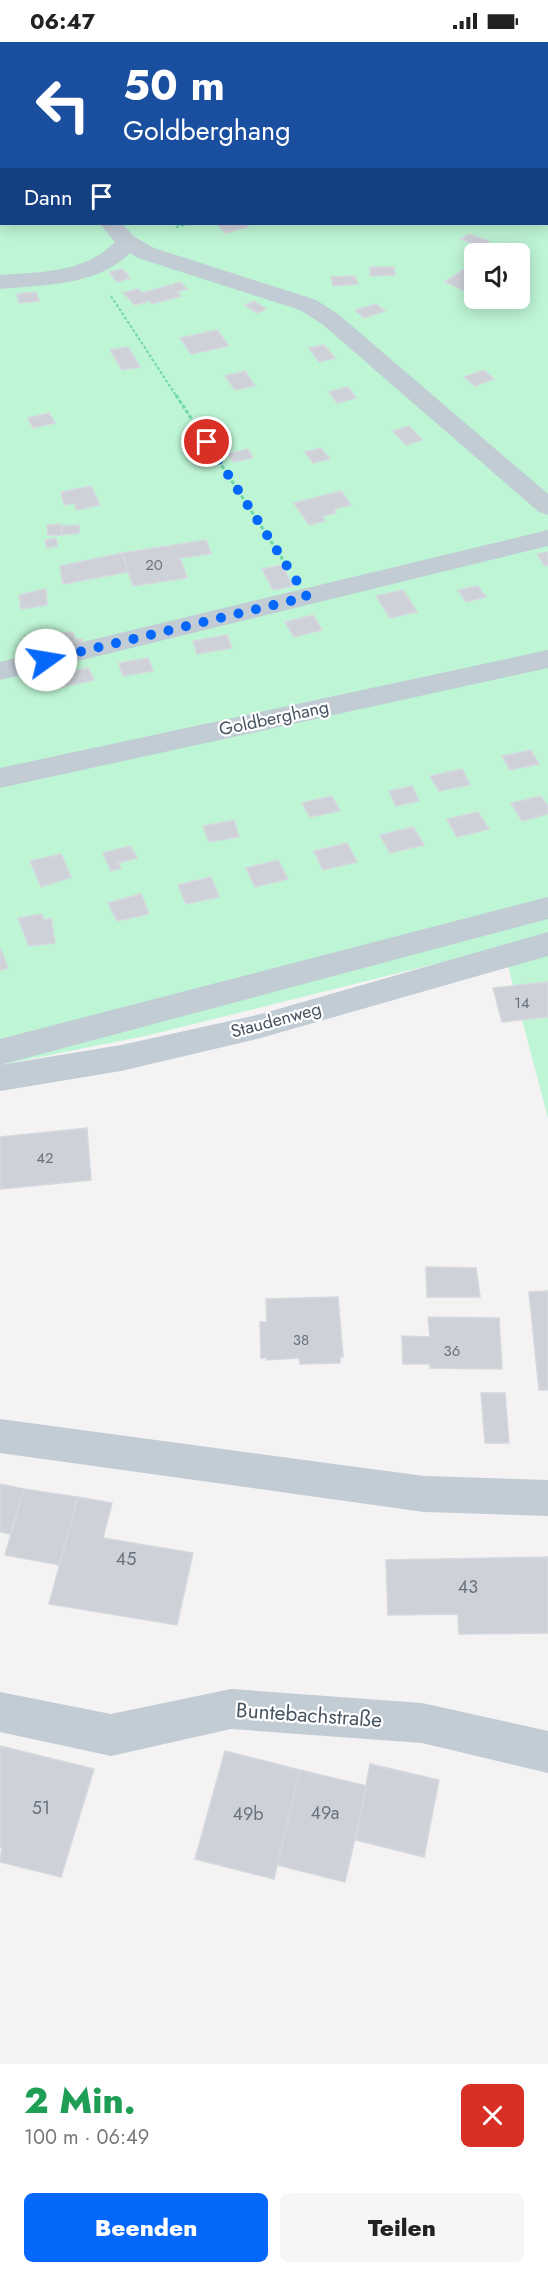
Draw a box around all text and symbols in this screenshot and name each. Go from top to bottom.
text: 06:47 [30,5,95,37]
text: 50 m [123,55,225,116]
icon: left [24,66,102,144]
text: Goldberghang [123,111,291,150]
icon: arrive [85,180,118,213]
text: Dann [24,181,73,213]
map controls [464,243,530,309]
button: sound [464,243,530,309]
pin [181,416,232,467]
icon: arrive [190,425,223,458]
house number: 20 [145,554,163,576]
position arrow [14,628,78,692]
street label: Goldberghang [217,694,331,742]
house number: 14 [514,992,530,1014]
street label: Staudenweg [228,995,324,1045]
house number: 42 [36,1147,54,1169]
house number: 38 [293,1329,309,1351]
house number: 36 [444,1340,460,1362]
house number: 45 [116,1546,136,1572]
house number: 43 [458,1574,478,1600]
street label: Buntebachstraße [235,1695,383,1735]
house number: 51 [32,1795,50,1821]
house number: 49a [311,1800,339,1826]
house number: 49b [232,1801,264,1827]
text: 2 Min. [24,2074,136,2126]
button: close [461,2084,524,2147]
text: 100 m · 06:49 [24,2123,149,2152]
button: Beenden [24,2193,268,2262]
button: Teilen [280,2193,524,2262]

